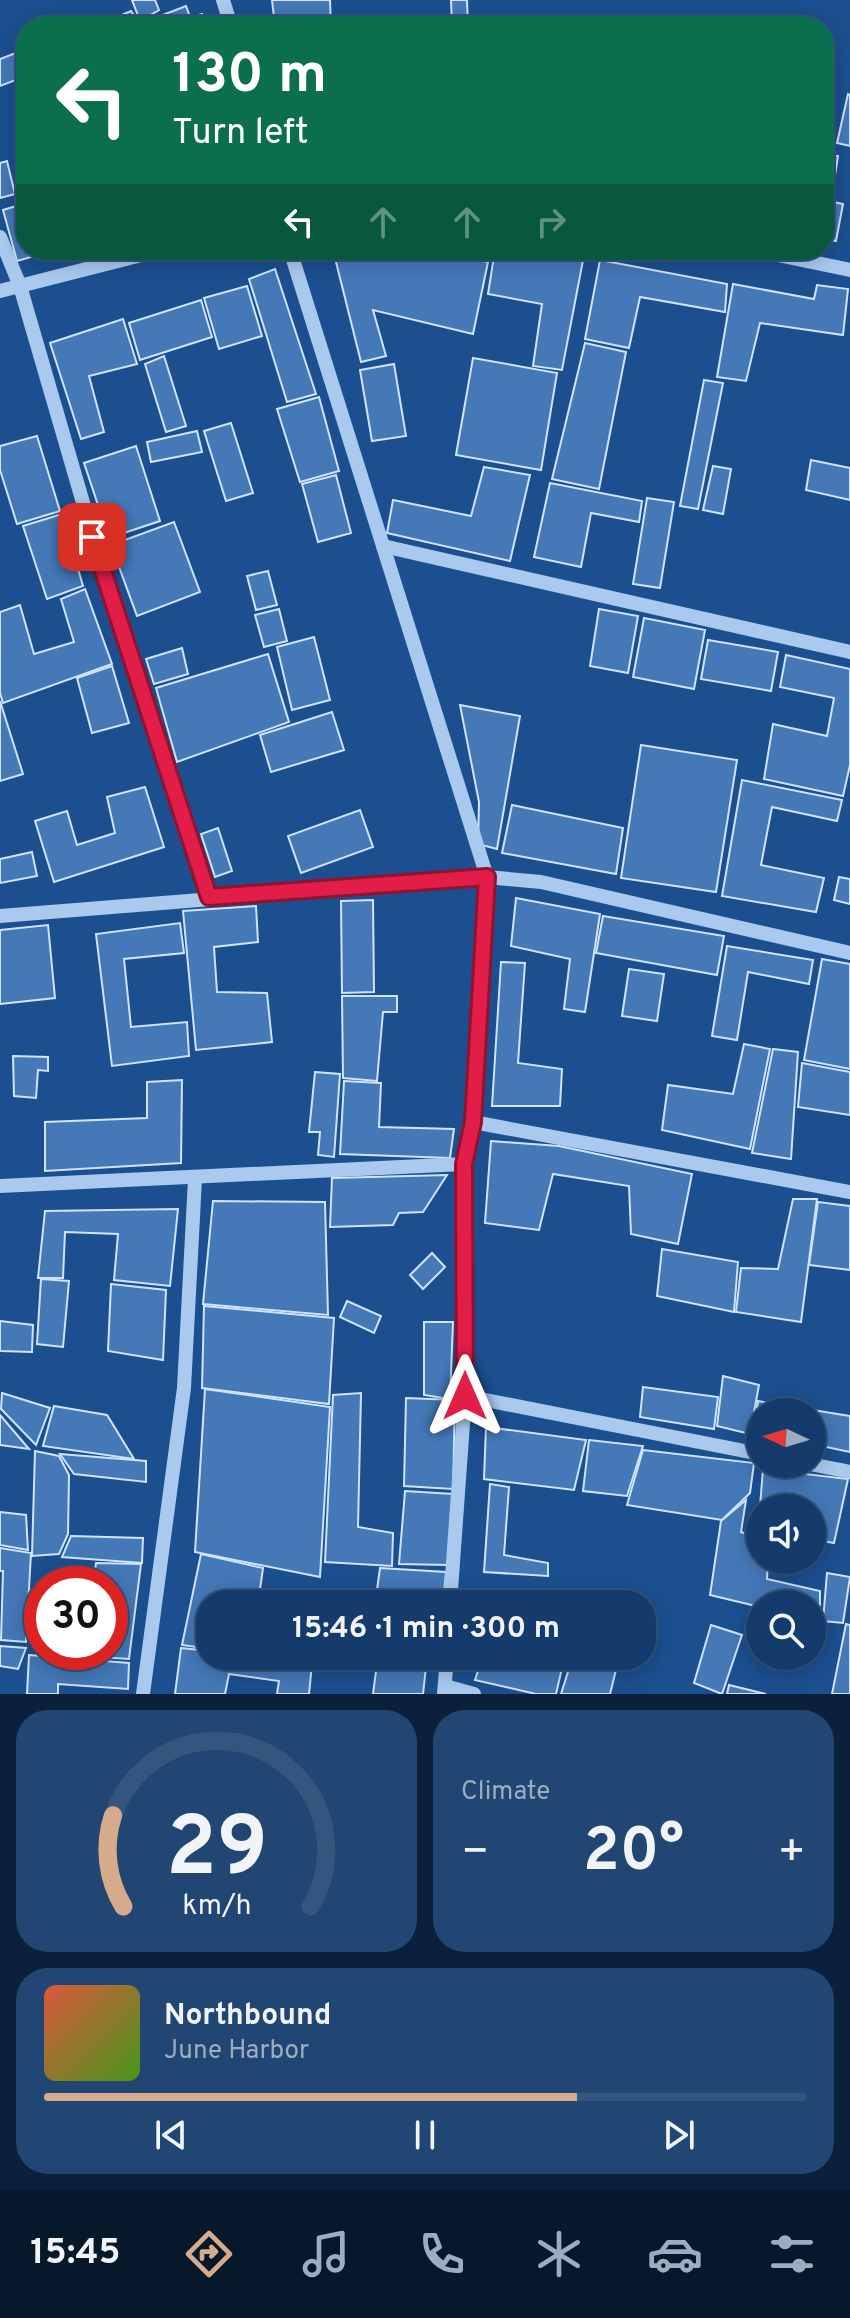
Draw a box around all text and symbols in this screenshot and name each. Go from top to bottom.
text: 130 m [172,42,327,112]
icon: left [40,48,144,152]
text: Turn left [172,111,309,157]
icon: left [277,200,321,244]
icon: ahead [361,200,405,244]
icon: ahead [445,200,489,244]
icon: right [529,200,573,244]
pin [58,503,126,571]
icon: arrive [70,515,114,559]
position arrow [423,1354,507,1438]
north arrow [746,1398,826,1478]
map controls [746,1398,826,1670]
button: sound [746,1494,826,1574]
speed limit sign: 30 [24,1566,128,1670]
button: search [746,1590,826,1670]
text: 15:46 · 1 min · 300 m [292,1611,560,1648]
text: Climate [461,1776,550,1809]
text: 29 [166,1800,268,1905]
text: 20° [583,1816,684,1892]
text: − [461,1826,489,1882]
text: + [778,1826,806,1882]
text: km/h [182,1889,251,1925]
text: Northbound [164,1998,331,2035]
text: June Harbor [164,2035,309,2068]
icon: previous [149,2113,193,2157]
icon: pause [403,2113,447,2157]
icon: next [657,2113,701,2157]
icon: directions [181,2226,237,2282]
icon: music [298,2226,354,2282]
icon: phone [414,2226,470,2282]
icon: climate [531,2226,587,2282]
icon: car [647,2226,703,2282]
icon: filters [764,2226,820,2282]
text: 15:45 [30,2231,121,2277]

